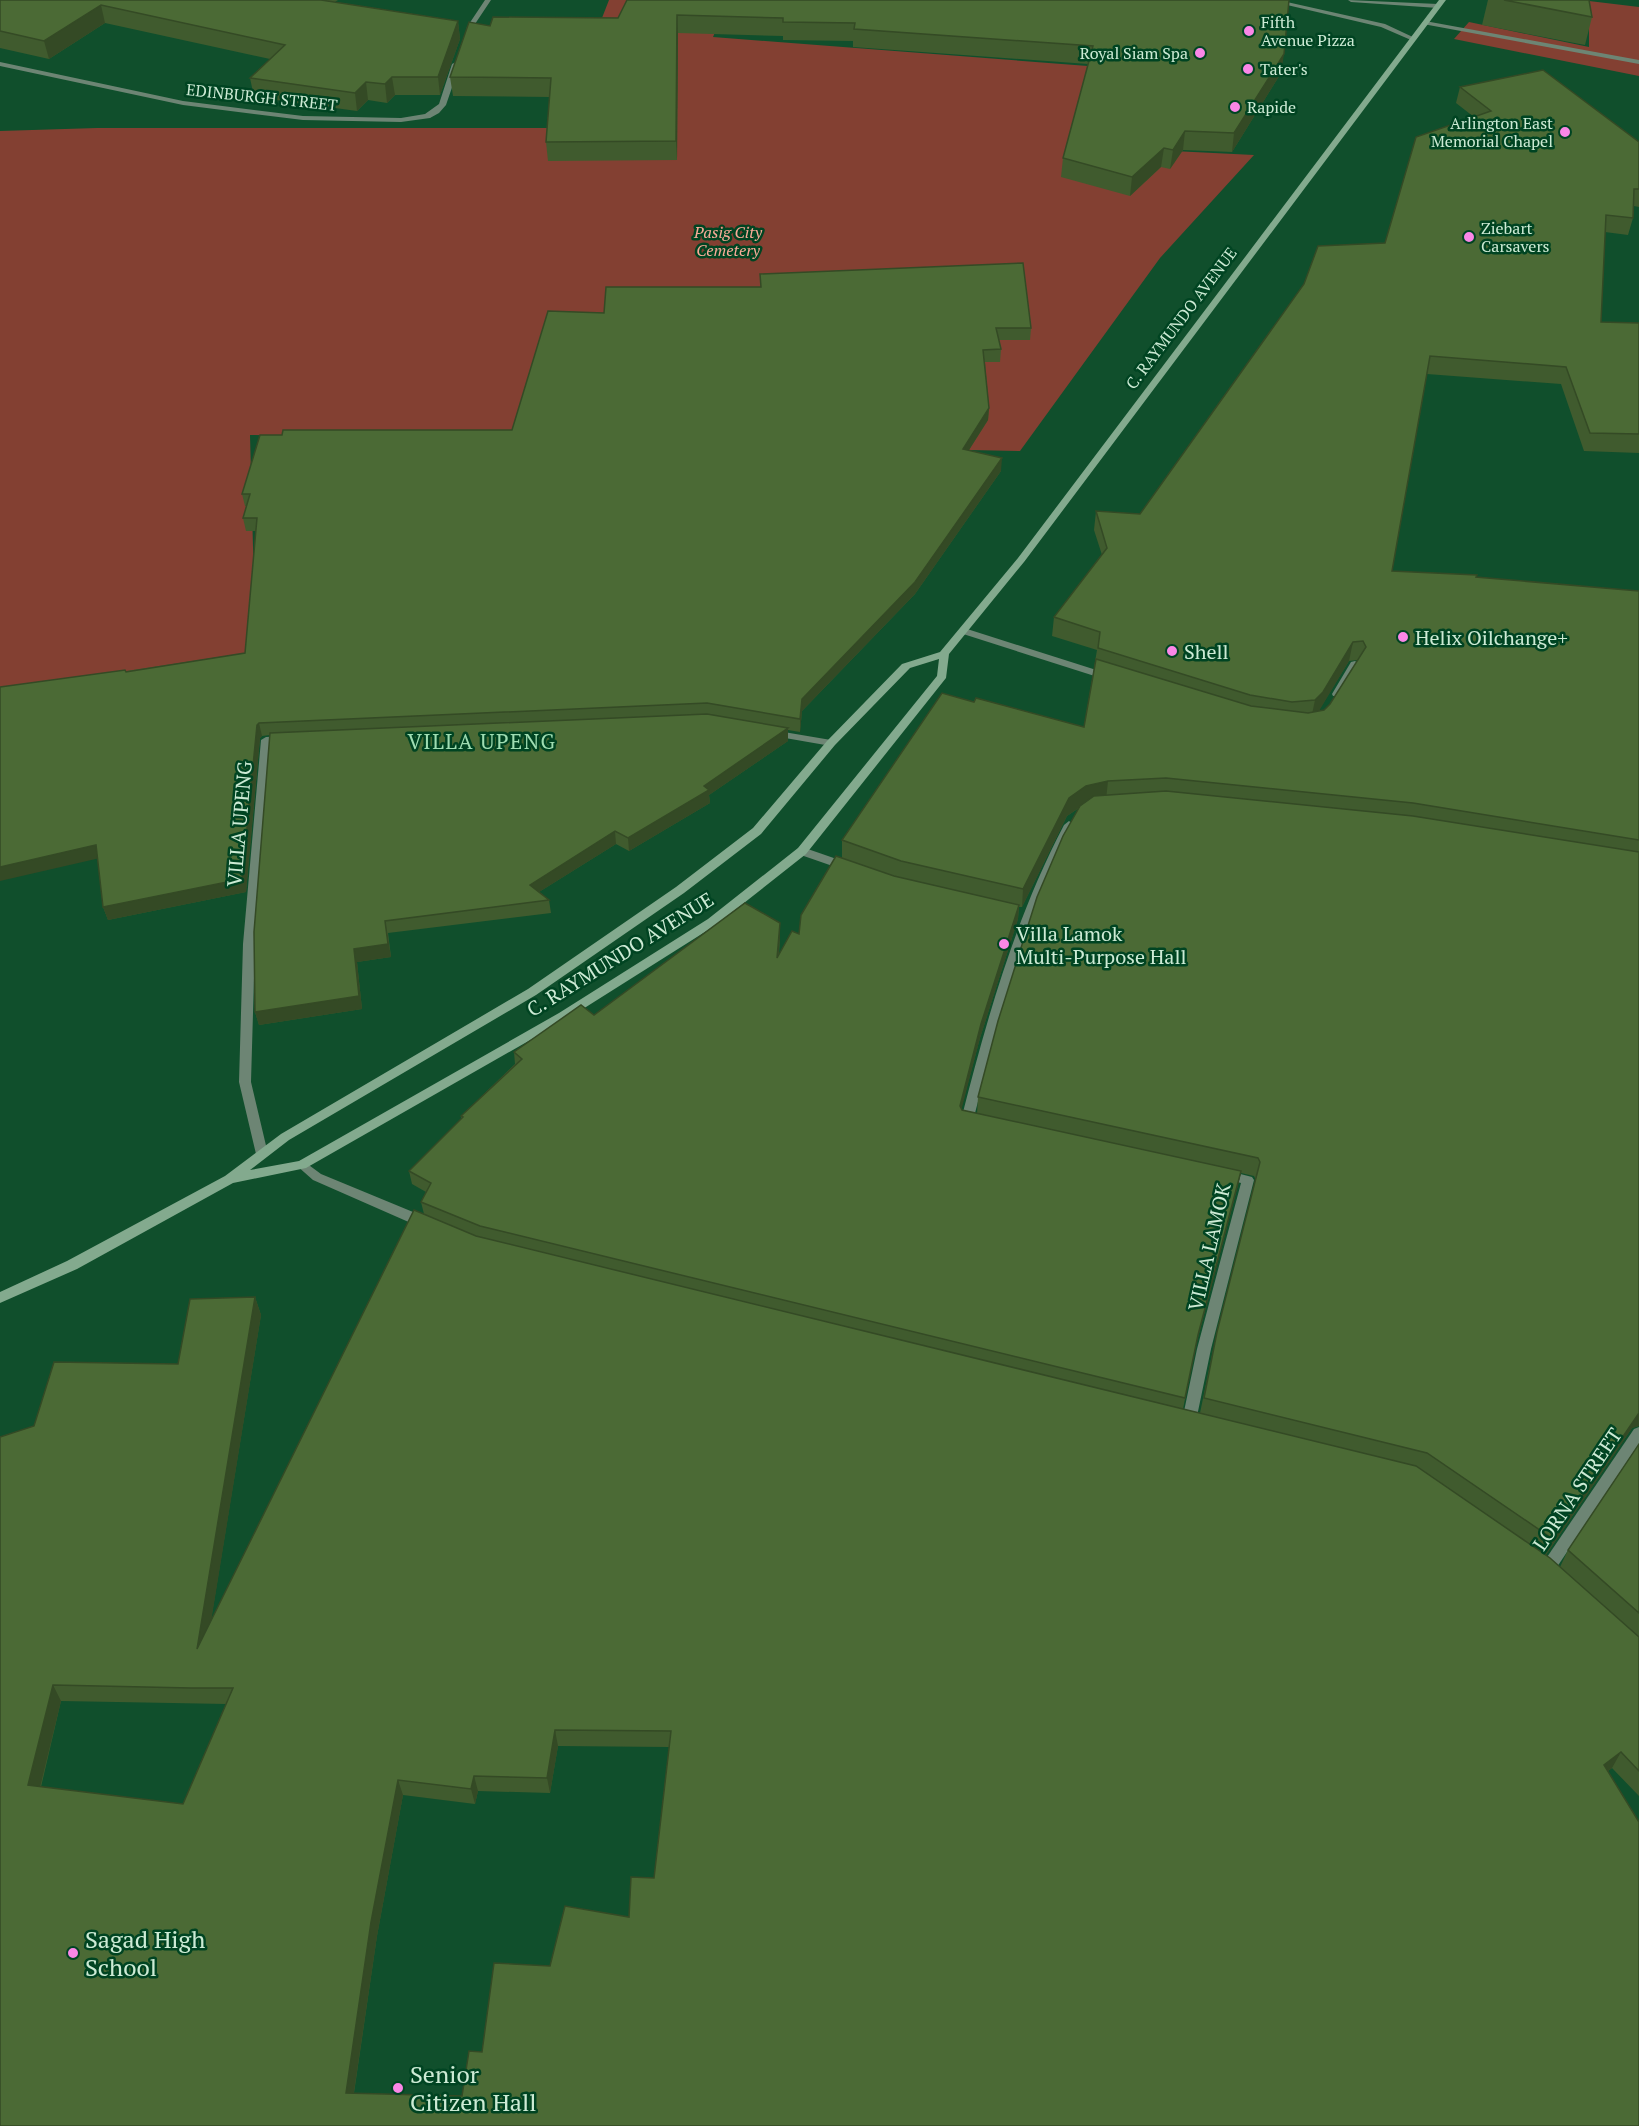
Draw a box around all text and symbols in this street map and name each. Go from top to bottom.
place label: Fifth Avenue Pizza [1261,11,1355,51]
marker: Fifth Avenue Pizza [1242,24,1256,38]
place label: Royal Siam Spa [1080,42,1188,64]
marker: Royal Siam Spa [1193,46,1207,60]
place label: Tater's [1260,58,1308,80]
marker: Tater's [1241,62,1255,76]
street label: EDINBURGH STREET [185,78,339,116]
place label: Rapide [1247,96,1296,118]
marker: Rapide [1228,100,1242,114]
place label: Arlington East Memorial Chapel [1431,112,1553,152]
marker: Arlington East Memorial Chapel [1558,125,1572,139]
place label: Ziebart Carsavers [1481,217,1550,257]
park label: Pasig City Cemetery [693,221,763,261]
marker: Ziebart Carsavers [1462,230,1476,244]
street label: C. RAYMUNDO AVENUE [1120,243,1242,393]
place label: Helix Oilchange+ [1415,624,1568,651]
marker: Helix Oilchange+ [1396,630,1410,644]
place label: Shell [1184,638,1229,665]
marker: Shell [1165,644,1179,658]
district label: VILLA UPENG [407,727,557,755]
street label: VILLA UPENG [220,760,258,888]
street label: C. RAYMUNDO AVENUE [521,885,719,1023]
place label: Villa Lamok Multi-Purpose Hall [1016,920,1187,970]
marker: Villa Lamok Multi-Purpose Hall [997,937,1011,951]
street label: VILLA LAMOK [1181,1180,1237,1314]
street label: LORNA STREET [1526,1422,1628,1556]
place label: Sagad High School [85,1923,205,1983]
marker: Sagad High School [66,1946,80,1960]
place label: Senior Citizen Hall [410,2058,536,2118]
marker: Senior Citizen Hall [391,2081,405,2095]

